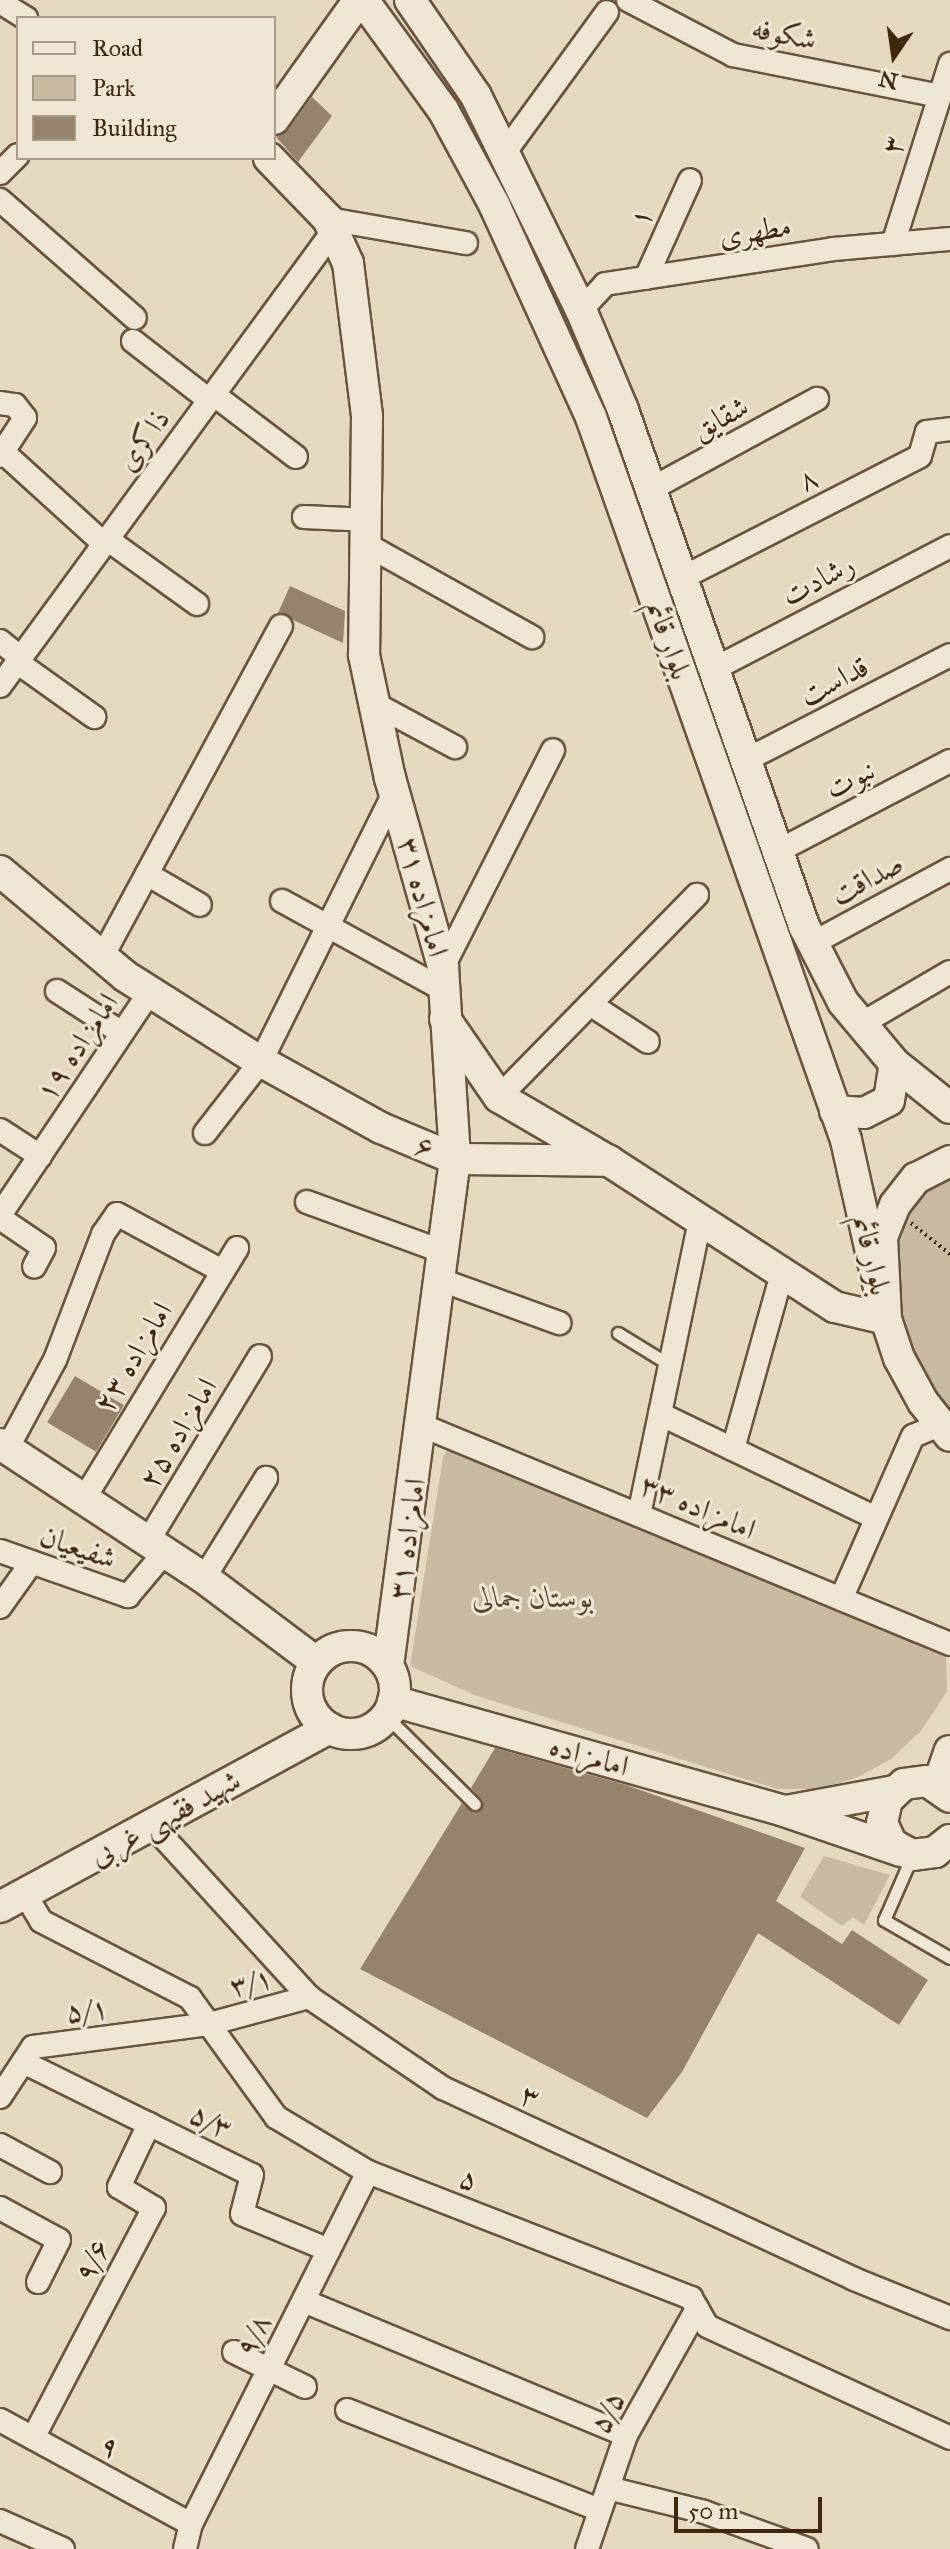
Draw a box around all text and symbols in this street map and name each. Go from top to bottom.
street label: شکوفه [749,10,819,58]
legend [16,16,276,160]
north arrow [854,16,934,96]
text: Road [92,33,143,63]
text: N [876,65,901,95]
text: Park [92,73,135,103]
text: Building [92,113,177,143]
street label: ۳ [873,131,913,159]
street label: ۱ [621,202,661,232]
street label: مطهری [716,208,794,254]
street label: شقایق [685,388,755,448]
street label: ذاکری [108,402,178,478]
street label: ۸ [792,459,824,499]
street label: رشادت [775,546,861,614]
street label: بلوار قائم [639,596,699,684]
street label: قداست [793,648,875,714]
street label: نبوت [819,751,881,807]
street label: امامزاده ۳۱ [390,833,456,961]
street label: صداقت [825,845,909,913]
street label: امامزاده ۱۹ [28,986,126,1108]
street label: ۶ [410,1126,440,1166]
street label: بلوار قائم [845,1211,899,1299]
street label: امامزاده ۲۳ [86,1295,180,1419]
street label: امامزاده ۲۵ [131,1371,225,1495]
street label: امامزاده ۳۳ [635,1467,761,1547]
street label: امامزاده ۳۱ [381,1476,433,1602]
street label: شفیعیان [35,1517,121,1577]
park label: بوستان جمالی [472,1579,594,1615]
street label: امامزاده [545,1728,633,1784]
street label: شهید فقیهی غربی [83,1762,247,1874]
street label: ۳/۱ [225,1959,277,2005]
street label: ۵/۱ [63,1990,111,2030]
street label: ۳ [514,2076,546,2116]
street label: ۵/۳ [184,2095,238,2147]
street label: ۵ [454,2159,484,2199]
street label: ۹/۶ [66,2232,118,2288]
street label: ۹/۸ [227,2308,279,2362]
street label: ۵/۵ [581,2385,633,2439]
street label: ۹ [94,2426,126,2466]
scale bar [678,2481,826,2531]
text: 50 m [688,2496,738,2526]

